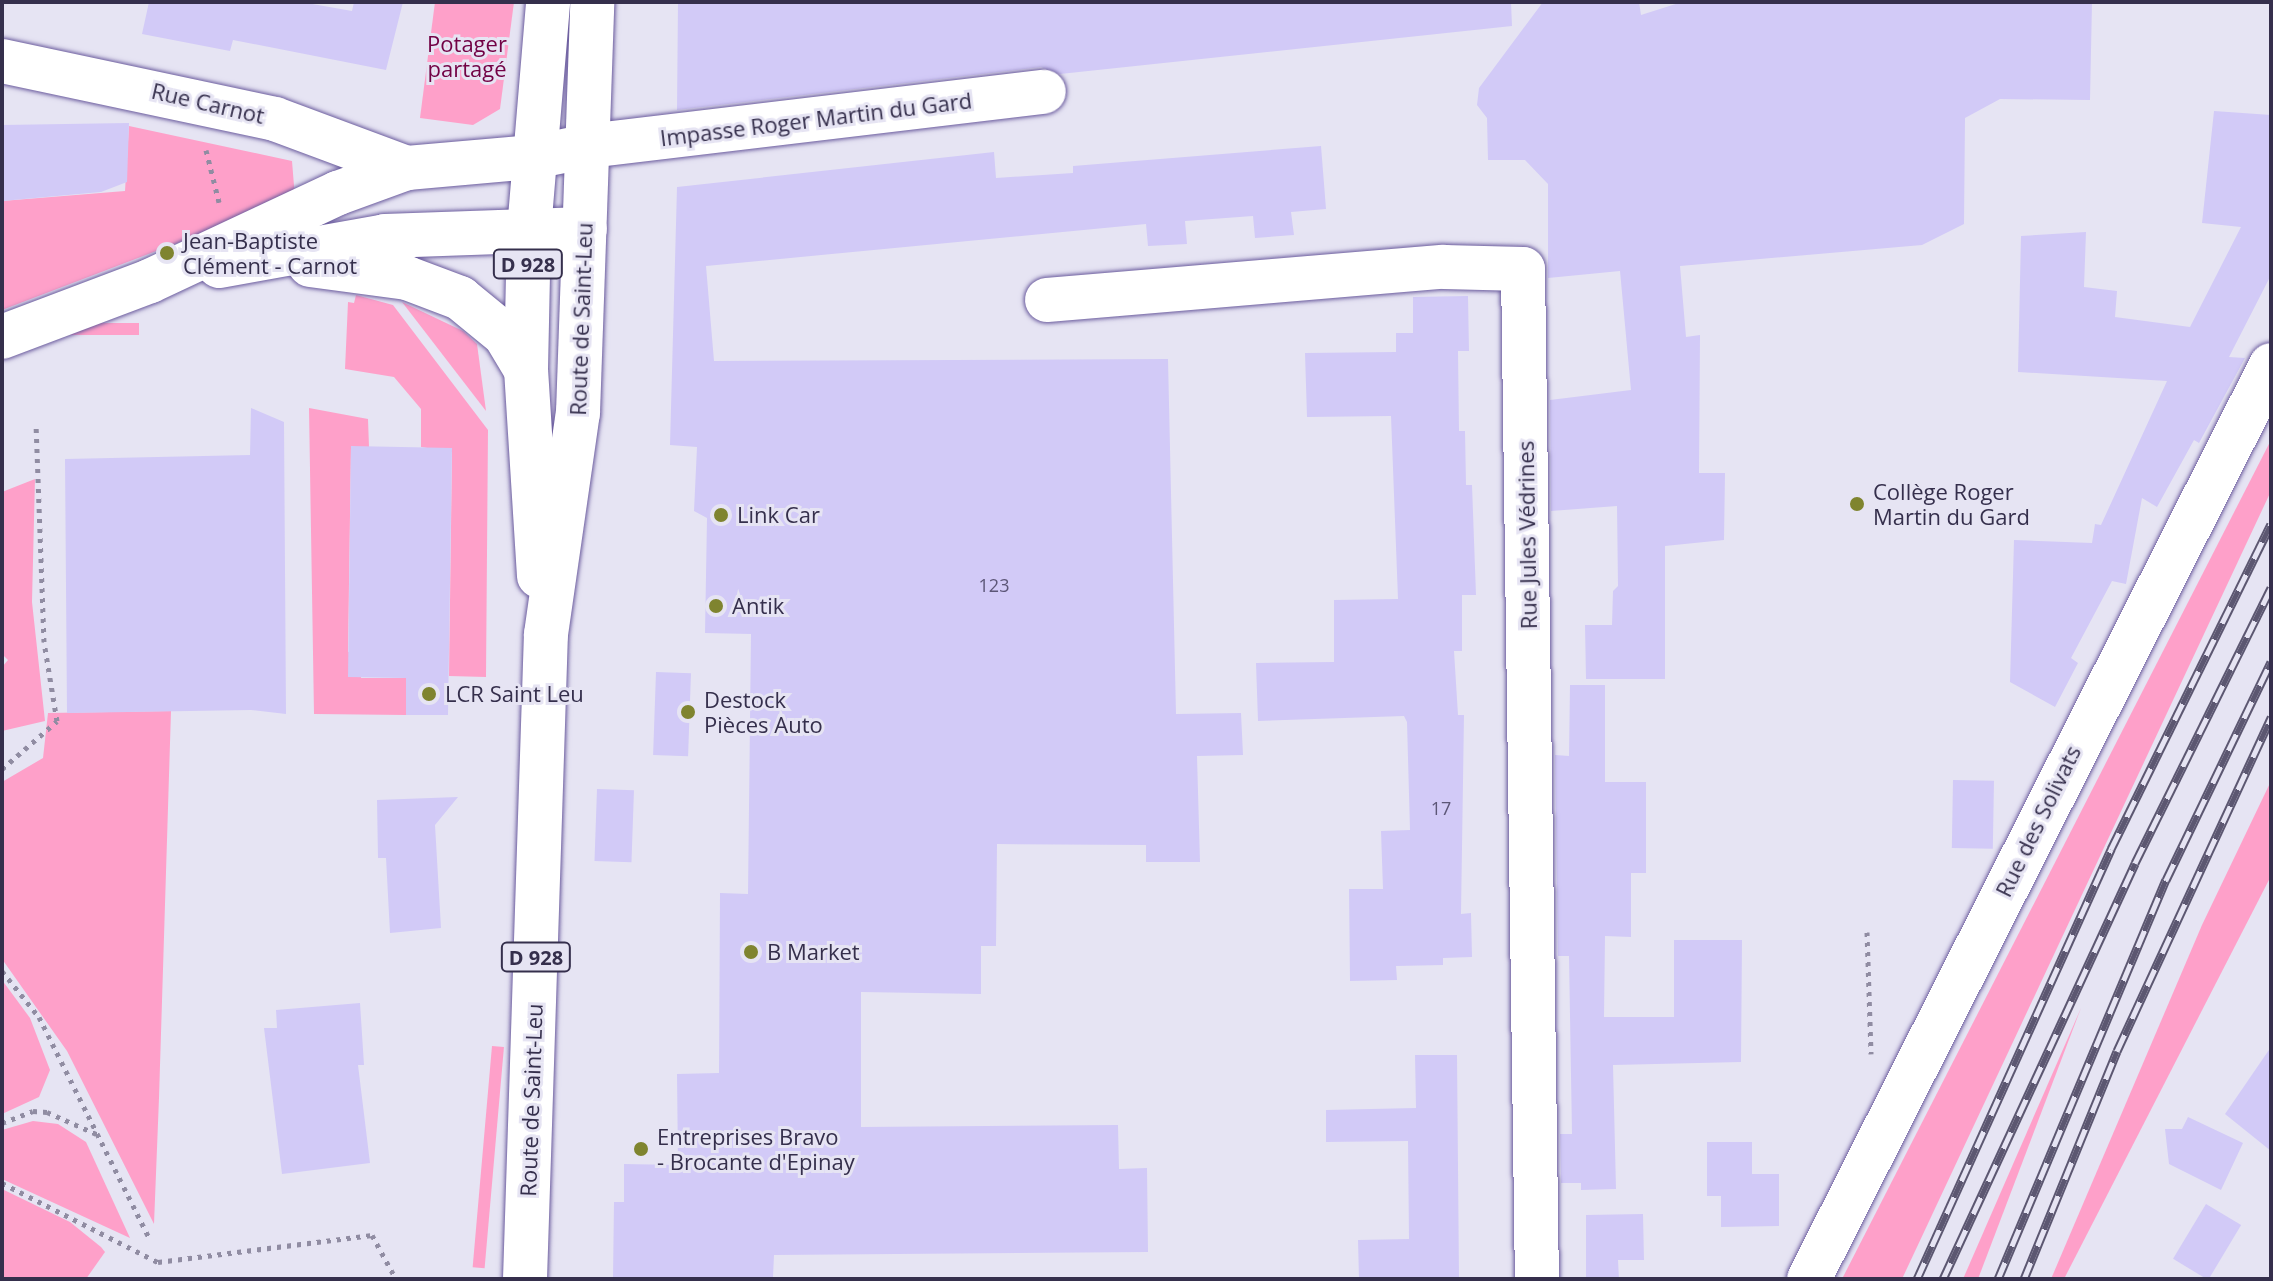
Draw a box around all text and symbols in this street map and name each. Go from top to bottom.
park label: Potager partagé [427,30,507,82]
street label: Rue Carnot [149,77,267,129]
street label: Impasse Roger Martin du Gard [659,87,973,151]
street label: Route de Saint-Leu [564,222,598,416]
place label: Jean-Baptiste Clément - Carnot [183,227,357,278]
marker: Jean-Baptiste Clément - Carnot [158,244,176,262]
road number: D 928 [492,248,564,280]
street label: Rue Jules Védrines [1512,441,1542,629]
place label: Collège Roger Martin du Gard [1873,478,2030,530]
marker: Collège Roger Martin du Gard [1848,495,1866,513]
place label: Link Car [737,502,820,528]
marker: Link Car [712,506,730,524]
house number: 123 [979,574,1009,596]
place label: Antik [732,593,784,619]
marker: Antik [707,597,725,615]
place label: LCR Saint Leu [445,681,584,707]
marker: LCR Saint Leu [420,685,438,703]
place label: Destock Pièces Auto [704,686,823,738]
marker: Destock Pièces Auto [679,703,697,721]
street label: Rue des Solivats [1990,741,2086,901]
house number: 17 [1431,797,1451,819]
place label: B Market [767,939,860,965]
road number: D 928 [500,941,572,973]
marker: B Market [742,943,760,961]
street label: Route de Saint-Leu [514,1003,548,1197]
place label: Entreprises Bravo - Brocante d'Epinay [657,1123,855,1174]
marker: Entreprises Bravo - Brocante d'Epinay [632,1140,650,1158]

